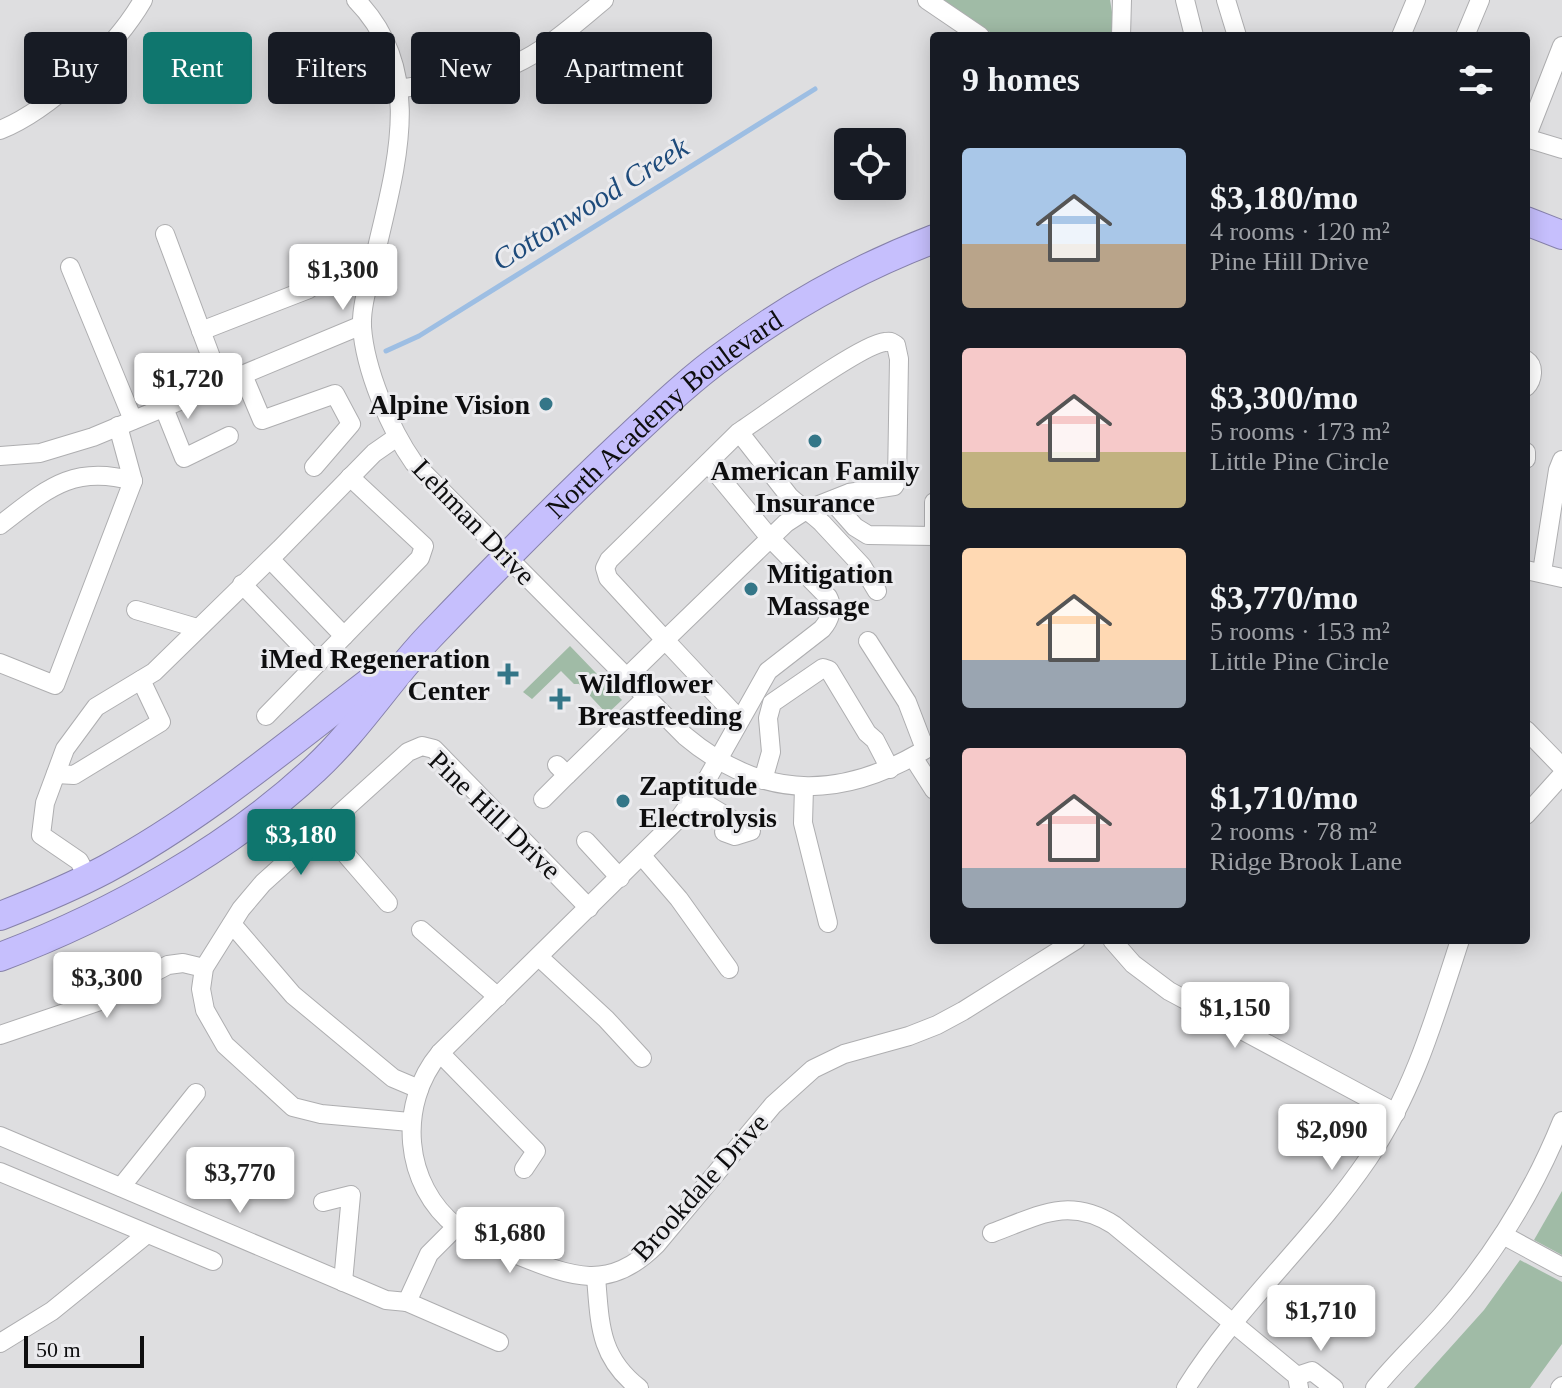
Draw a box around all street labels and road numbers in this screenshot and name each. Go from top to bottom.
street label: North Academy Boulevard [540,304,787,524]
street label: Lehman Drive [406,453,542,591]
street label: Pine Hill Drive [423,744,567,886]
street label: Brookdale Drive [626,1107,774,1267]

